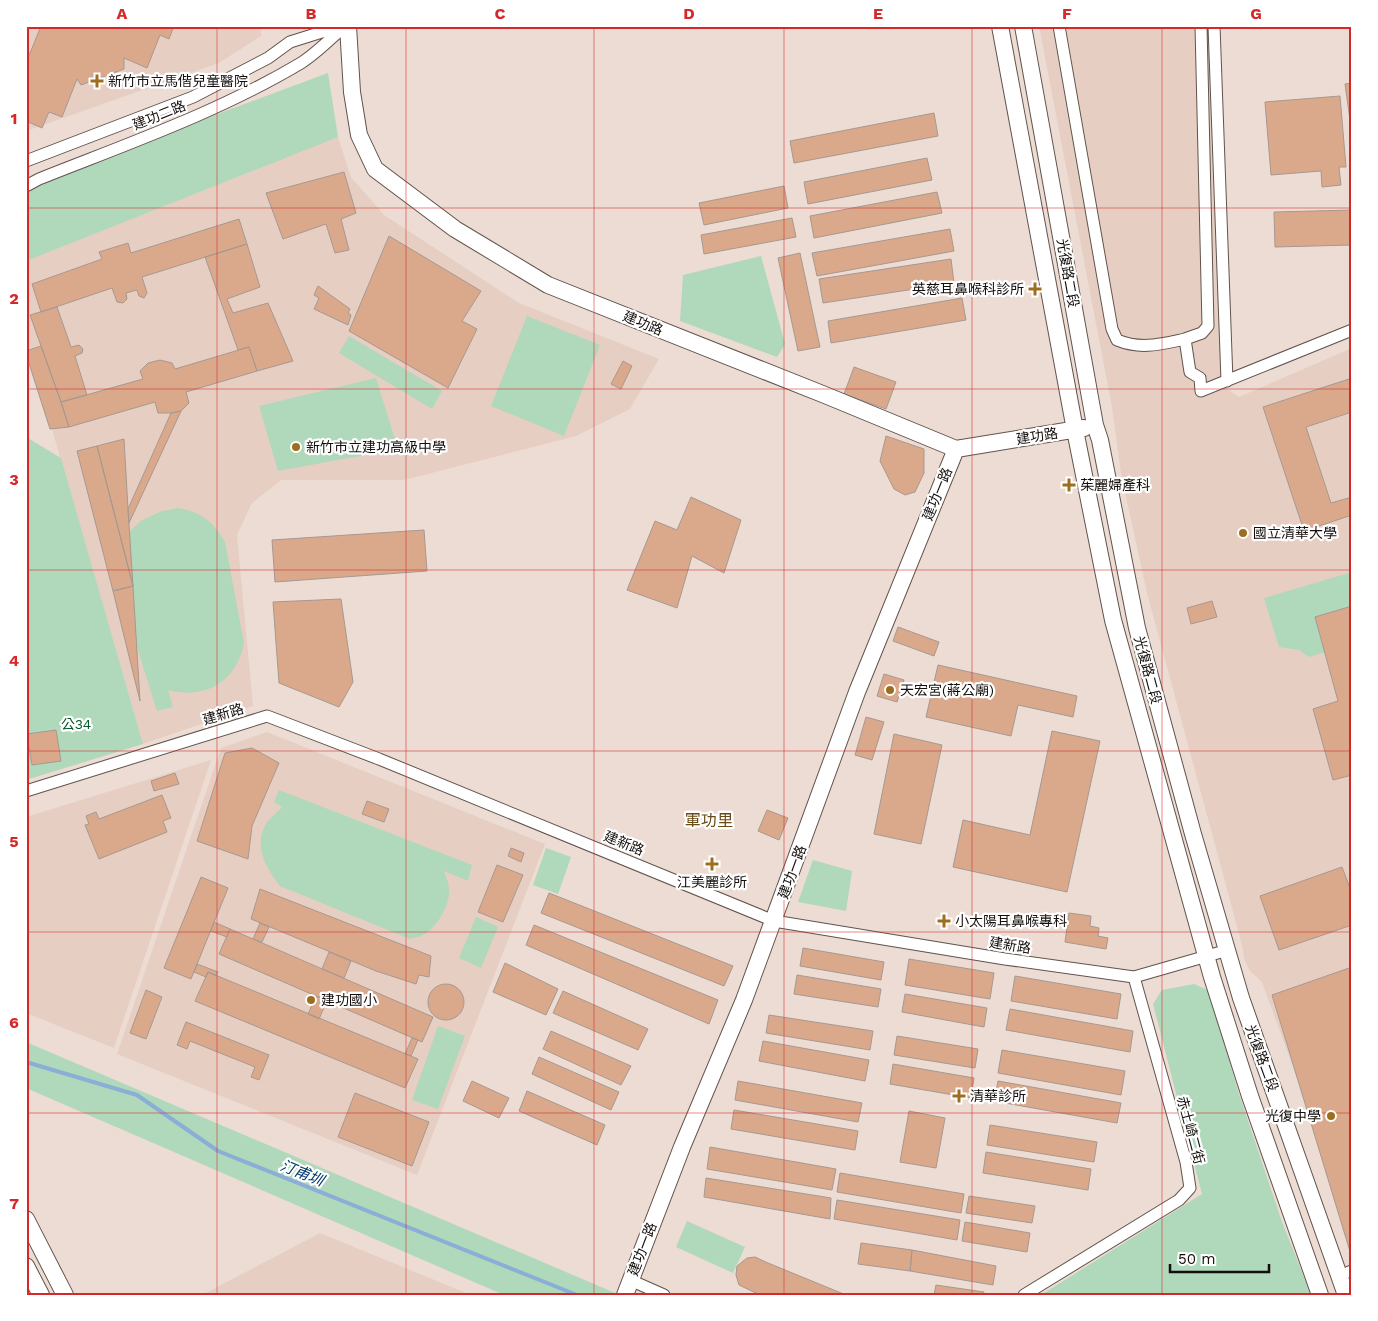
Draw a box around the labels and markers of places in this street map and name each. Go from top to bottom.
place label: 新竹市立馬偕兒童醫院 [108,73,248,89]
marker: 新竹市立馬偕兒童醫院 [90,74,104,88]
place label: 英慈耳鼻喉科診所 [912,281,1024,297]
marker: 英慈耳鼻喉科診所 [1028,282,1042,296]
place label: 新竹市立建功高級中學 [306,439,446,455]
marker: 新竹市立建功高級中學 [290,441,302,453]
place label: 茱麗婦產科 [1080,477,1150,493]
marker: 茱麗婦產科 [1062,478,1076,492]
place label: 國立清華大學 [1253,525,1337,541]
marker: 國立清華大學 [1237,527,1249,539]
place label: 天宏宮(蔣公廟) [900,682,994,698]
marker: 天宏宮(蔣公廟) [884,684,896,696]
marker: 江美麗診所 [705,857,719,871]
place label: 江美麗診所 [677,874,747,890]
place label: 小太陽耳鼻喉專科 [955,913,1067,929]
marker: 小太陽耳鼻喉專科 [937,914,951,928]
place label: 建功國小 [321,992,377,1008]
marker: 建功國小 [305,994,317,1006]
place label: 清華診所 [970,1088,1026,1104]
marker: 清華診所 [952,1089,966,1103]
place label: 光復中學 [1265,1108,1321,1124]
marker: 光復中學 [1325,1110,1337,1122]

